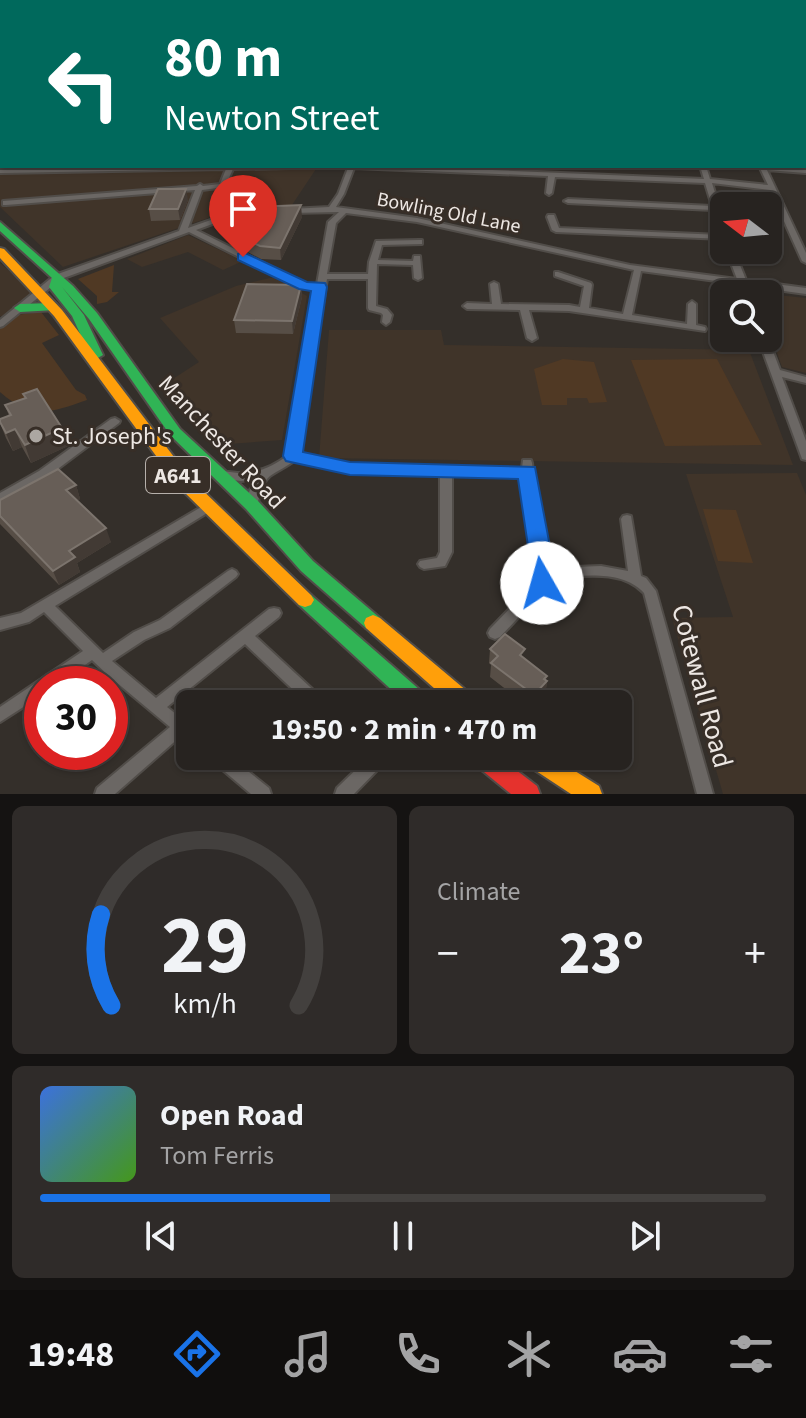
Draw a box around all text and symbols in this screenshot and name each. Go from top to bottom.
text: 80 m [164,19,282,98]
icon: left [32,32,136,136]
text: Newton Street [164,93,380,144]
pin [209,175,277,257]
street label: Bowling Old Lane [374,185,523,241]
icon: arrive [221,187,265,231]
north arrow [710,192,782,264]
map controls [710,192,782,352]
button: search [710,280,782,352]
street label: Manchester Road [150,367,293,517]
place label: St. Joseph's [52,419,172,454]
marker: St. Joseph's [27,427,45,445]
road number: A641 [146,457,210,493]
position arrow [500,541,584,625]
street label: Cotewall Road [661,600,743,772]
speed limit sign: 30 [24,666,128,770]
text: 19:50 · 2 min · 470 m [271,708,537,751]
text: Climate [437,873,521,910]
text: 29 [161,887,248,1005]
text: 23° [559,912,644,997]
text: − [437,923,459,986]
text: + [744,923,766,986]
text: km/h [173,984,236,1024]
text: Open Road [160,1094,304,1137]
text: Tom Ferris [160,1137,274,1174]
icon: previous [139,1214,183,1258]
icon: pause [381,1214,425,1258]
icon: next [623,1214,667,1258]
icon: directions [169,1326,225,1382]
icon: music [280,1326,336,1382]
icon: phone [390,1326,446,1382]
icon: climate [501,1326,557,1382]
icon: car [612,1326,668,1382]
icon: filters [723,1326,779,1382]
text: 19:48 [27,1329,114,1380]

